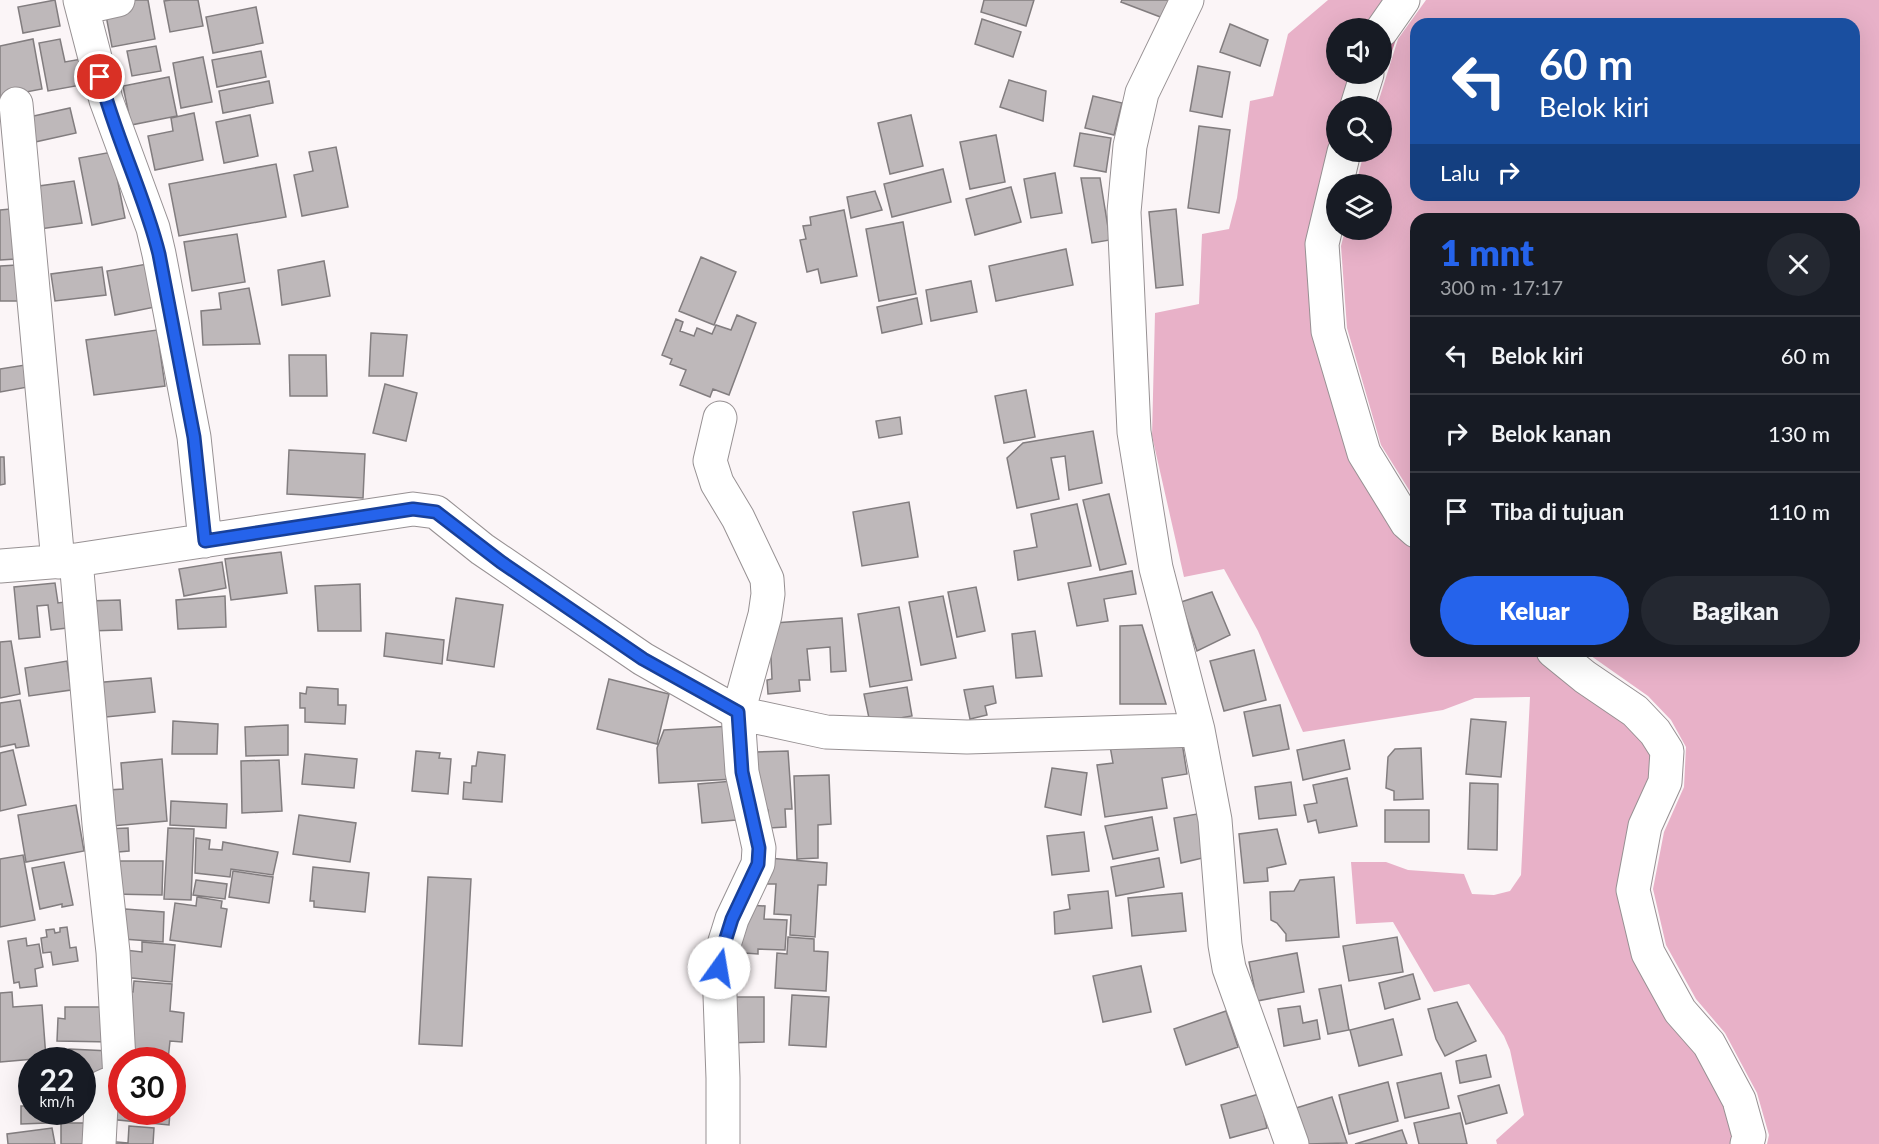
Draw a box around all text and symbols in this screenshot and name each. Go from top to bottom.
map controls [1326,18,1392,240]
button: sound [1326,18,1392,84]
text: 60 m [1539,39,1633,89]
icon: left [1440,42,1518,120]
pin [74,51,125,102]
icon: arrive [83,60,116,93]
text: Belok kiri [1539,90,1649,123]
button: search [1326,96,1392,162]
icon: right [1492,156,1525,189]
text: Lalu [1440,159,1480,186]
button: layers [1326,174,1392,240]
text: 1 mnt [1440,230,1534,274]
button: close [1767,233,1830,296]
text: 300 m · 17:17 [1440,275,1563,299]
icon: left [1440,339,1473,372]
text: Belok kiri [1491,342,1583,369]
text: 60 m [1781,342,1830,369]
icon: right [1440,417,1473,450]
text: Belok kanan [1491,420,1611,447]
text: 130 m [1768,420,1830,447]
icon: arrive [1440,495,1473,528]
text: Tiba di tujuan [1491,498,1624,525]
text: 110 m [1768,498,1830,525]
button: Keluar [1440,576,1629,645]
button: Bagikan [1641,576,1830,645]
position arrow [687,936,751,1000]
speed limit sign: 30 [108,1047,186,1125]
text: 22 [40,1061,74,1097]
text: km/h [39,1092,75,1110]

